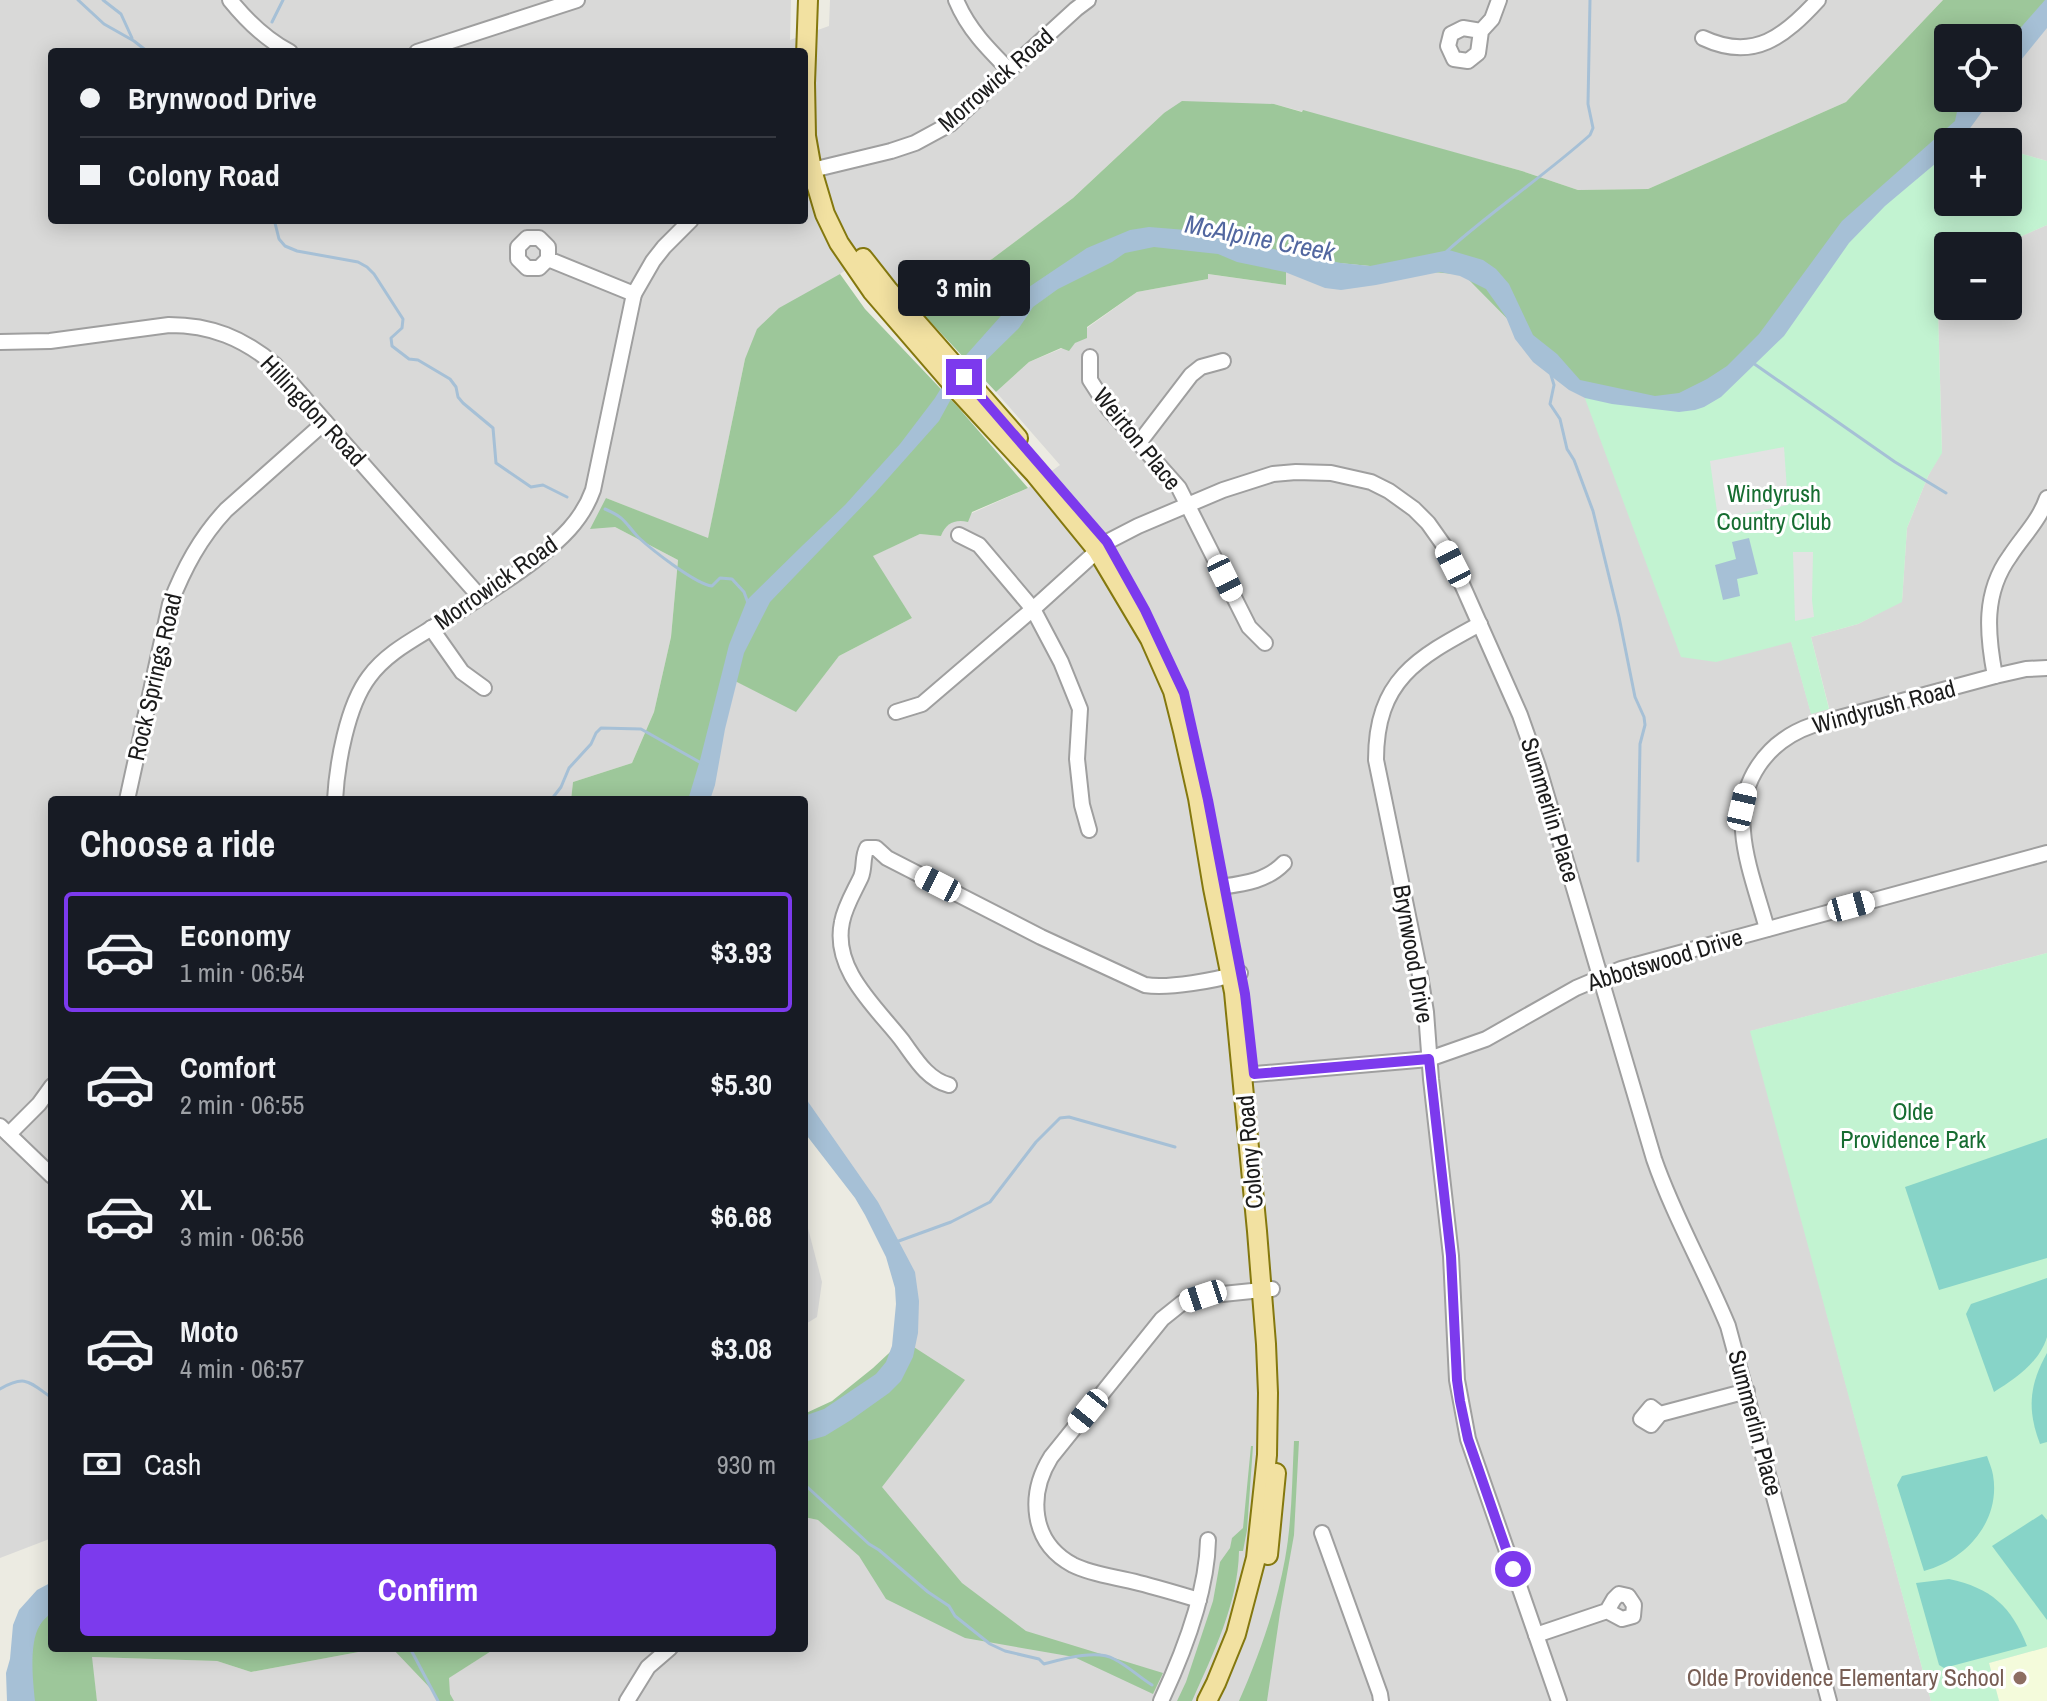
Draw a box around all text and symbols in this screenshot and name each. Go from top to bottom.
street label: Morrowick Road [931,20,1060,138]
map controls [1934,24,2022,320]
button: locate [1934,24,2022,112]
text: Brynwood Drive [128,78,317,118]
button: + [1934,128,2022,216]
text: Colony Road [128,155,280,195]
water label: McAlpine Creek [1182,206,1339,269]
button: − [1934,232,2022,320]
callout: 3 min [898,261,1030,317]
text: 3 min [936,270,992,305]
street label: Hillingdon Road [254,348,374,473]
route end [946,359,982,395]
street label: Weirton Place [1087,380,1189,496]
park label: Windyrush Country Club [1717,477,1831,537]
street label: Morrowick Road [428,528,563,636]
car [1431,537,1475,591]
car [1204,551,1246,605]
street label: Rock Springs Road [119,590,189,764]
street label: Windyrush Road [1809,672,1959,740]
street label: Summerlin Place [1514,733,1588,886]
car [1725,781,1759,833]
text: Choose a ride [80,820,275,868]
car [911,862,965,906]
street label: Brynwood Drive [1386,882,1442,1026]
car [1825,888,1877,924]
text: Economy [180,915,291,955]
icon: car [84,916,156,988]
street label: Abbotswood Drive [1582,920,1746,998]
text: $3.93 [710,932,772,972]
text: 1 min · 06:54 [180,955,304,990]
text: Comfort [180,1047,276,1087]
icon: car [84,1048,156,1120]
text: $5.30 [710,1064,772,1104]
text: 2 min · 06:55 [180,1087,304,1122]
street label: Colony Road [1228,1094,1270,1210]
park label: Olde Providence Park [1840,1095,1986,1155]
text: XL [180,1179,211,1219]
icon: car [84,1180,156,1252]
text: $6.68 [710,1196,772,1236]
text: 3 min · 06:56 [180,1219,304,1254]
car [1176,1277,1230,1315]
text: Moto [180,1311,239,1351]
icon: car [84,1312,156,1384]
text: $3.08 [710,1328,772,1368]
street label: Summerlin Place [1721,1346,1791,1499]
text: 4 min · 06:57 [180,1351,304,1386]
car [1064,1385,1112,1437]
icon: cash [80,1442,124,1486]
text: Cash [144,1444,201,1484]
text: 930 m [717,1447,776,1482]
button: Confirm [80,1544,776,1636]
route start [1495,1551,1531,1587]
place label: Olde Providence Elementary School [1687,1661,2004,1693]
marker: Olde Providence Elementary School [2011,1669,2029,1687]

